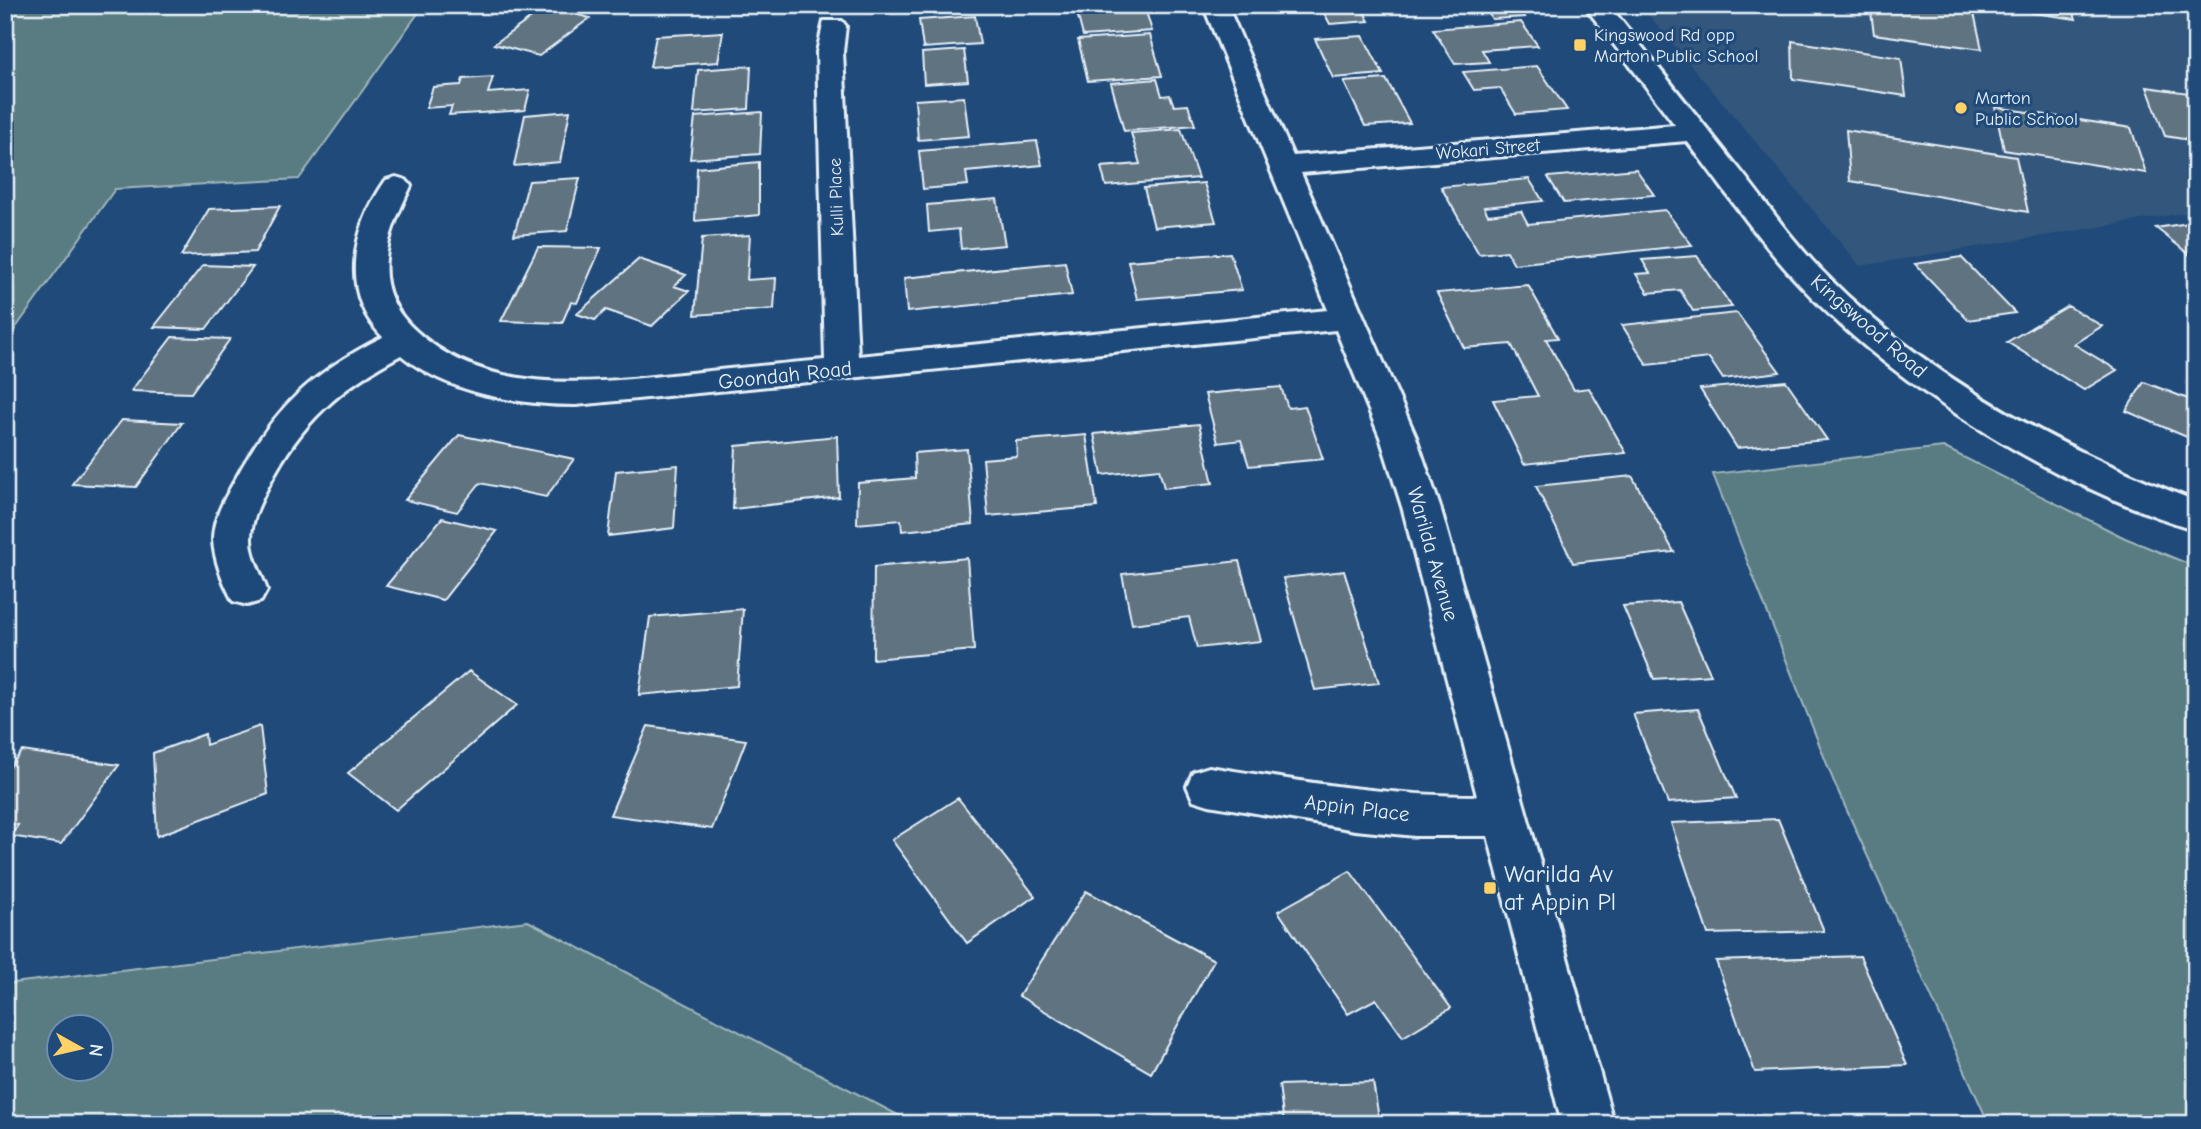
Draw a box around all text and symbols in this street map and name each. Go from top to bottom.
place label: Kingswood Rd opp Marton Public School [1594,25,1759,67]
marker: Kingswood Rd opp Marton Public School [1572,37,1588,53]
place label: Marton Public School [1975,88,2078,130]
marker: Marton Public School [1953,100,1969,116]
street label: Wokari Street [1435,134,1542,165]
street label: Kulli Place [825,158,848,236]
street label: Kingswood Road [1806,269,1932,383]
street label: Goondah Road [717,356,853,394]
street label: Warilda Avenue [1402,484,1464,624]
street label: Appin Place [1303,790,1411,826]
place label: Warilda Av at Appin Pl [1504,860,1616,916]
marker: Warilda Av at Appin Pl [1482,880,1498,896]
north arrow [46,1014,116,1084]
text: N [84,1043,108,1058]

